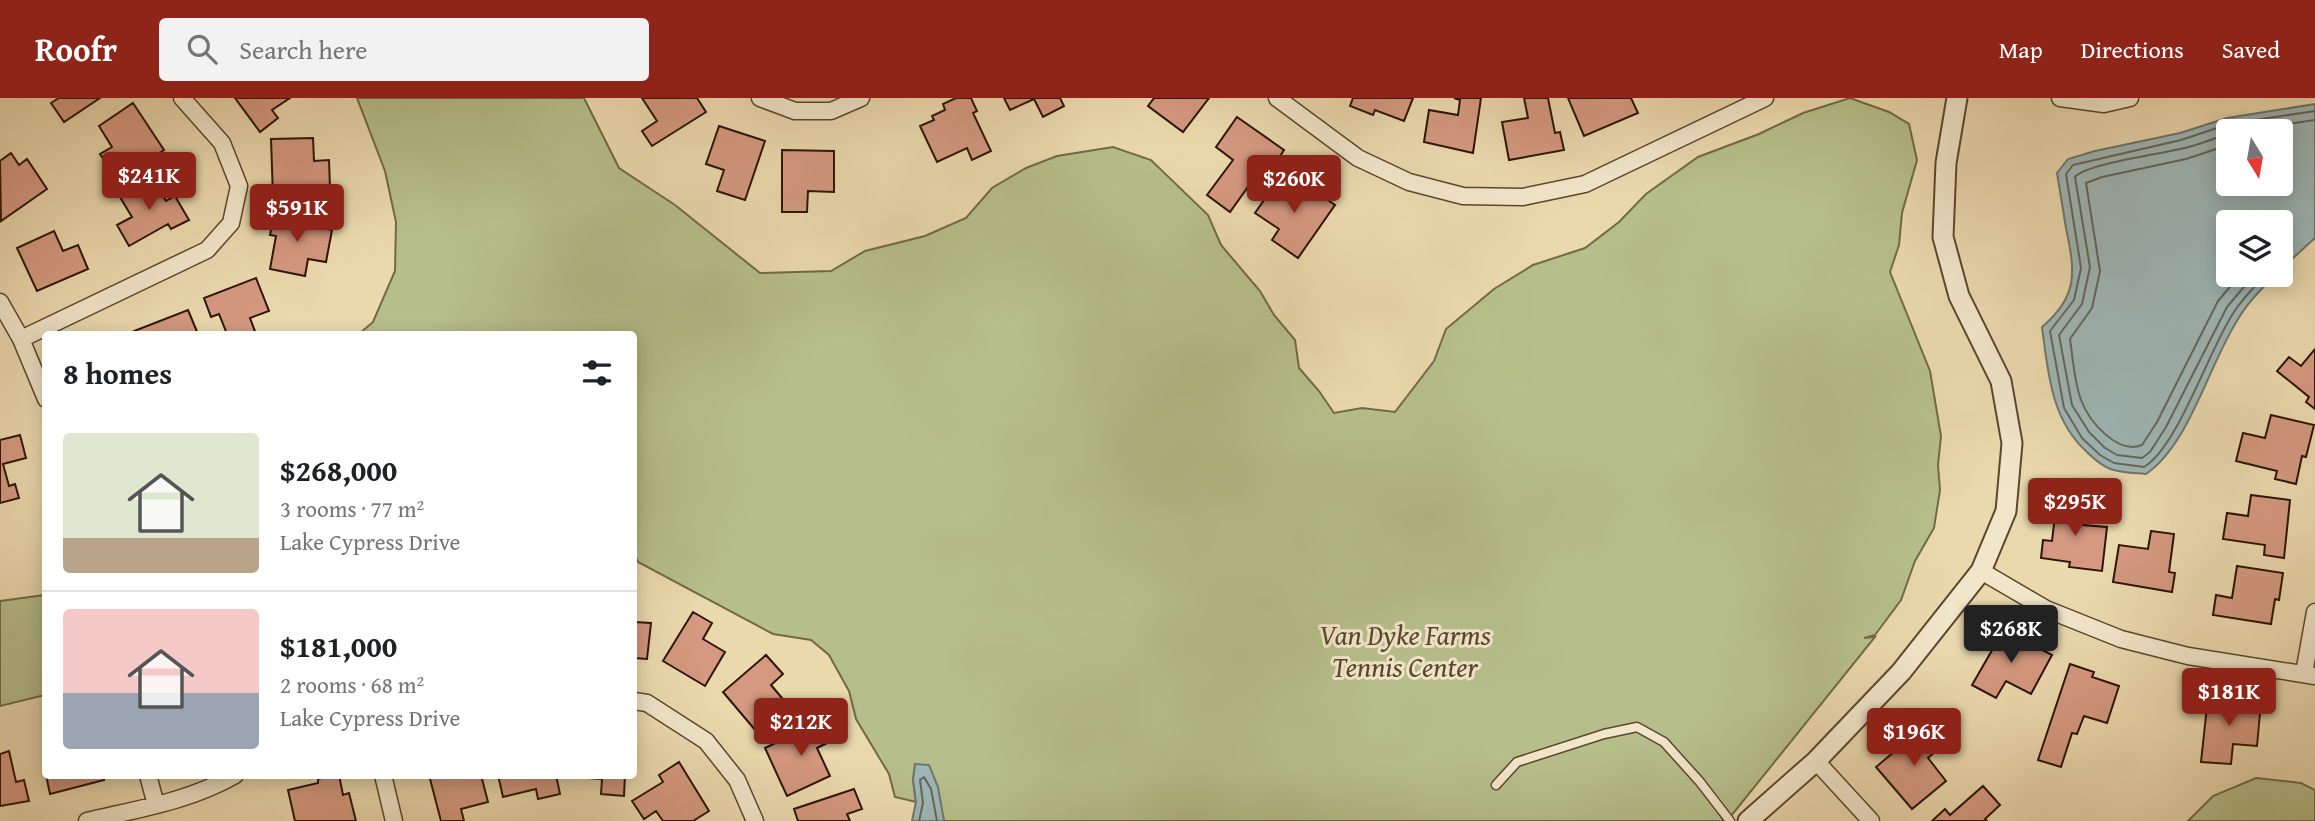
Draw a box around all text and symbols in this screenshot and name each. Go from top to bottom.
search box [159,18,649,81]
text: Roofr [35,25,117,73]
icon: search [183,30,221,68]
text: Search here [239,30,368,69]
text: Map [1999,32,2043,67]
text: Directions [2081,32,2184,67]
text: Saved [2222,32,2280,67]
north arrow [2216,119,2292,196]
map controls [2216,119,2293,287]
pin: $241K [100,152,198,212]
pin: $260K [1245,156,1343,215]
text: $241K [118,158,180,191]
text: $260K [1263,161,1325,194]
pin: $591K [248,184,346,244]
text: $591K [266,190,328,223]
button: layers [2216,210,2293,287]
text: 8 homes [63,351,172,395]
icon: filters [578,354,616,392]
text: $268,000 [280,448,397,492]
icon: home [119,461,203,545]
pin: $295K [2026,478,2124,538]
text: $295K [2044,484,2106,517]
text: 3 rooms · 77 m² [280,492,424,525]
text: Lake Cypress Drive [280,525,460,558]
pin: $268K [1962,606,2060,665]
text: $268K [1980,611,2042,644]
park label: Van Dyke Farms Tennis Center [1319,614,1491,687]
text: $181,000 [280,624,397,668]
icon: home [119,637,203,721]
text: 2 rooms · 68 m² [280,668,424,701]
pin: $181K [2180,668,2278,728]
text: $181K [2198,674,2260,707]
pin: $212K [752,698,850,758]
text: Lake Cypress Drive [280,701,460,734]
text: $212K [770,704,832,737]
pin: $196K [1865,708,1963,768]
text: $196K [1883,714,1945,747]

